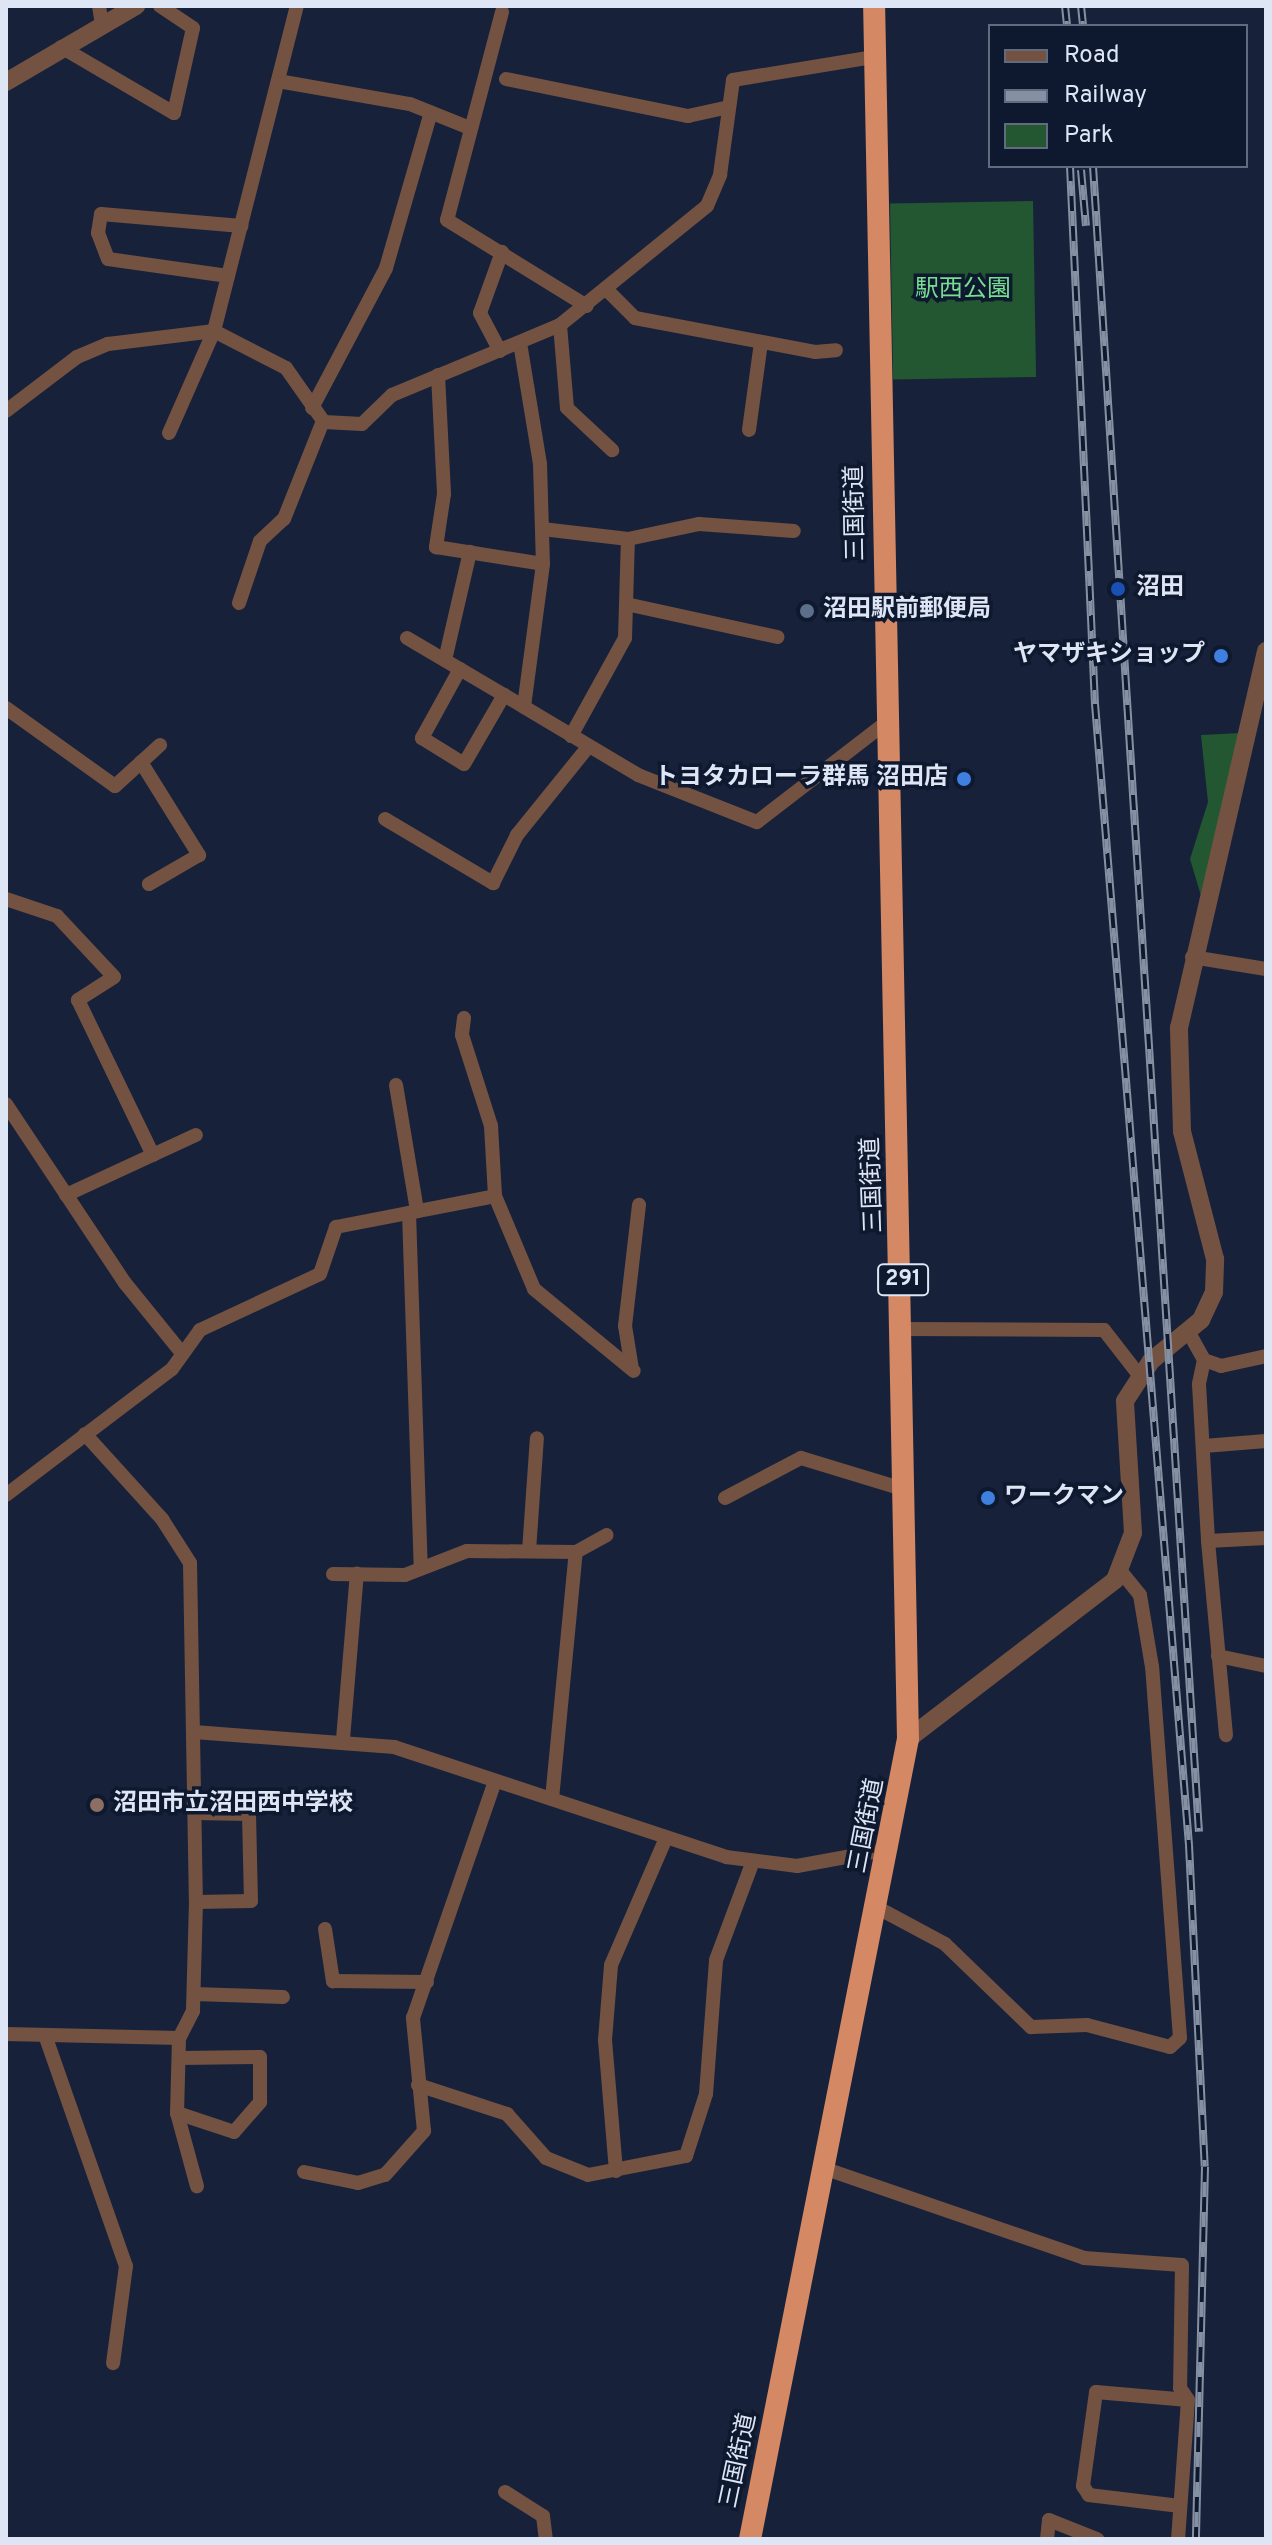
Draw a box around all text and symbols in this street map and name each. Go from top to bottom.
legend [988,24,1248,168]
text: Road [1064,41,1120,71]
text: Railway [1064,81,1147,111]
text: Park [1064,121,1114,151]
park label: 駅西公園 [915,277,1011,305]
street label: 三国街道 [842,465,872,561]
place label: 沼田 [1136,575,1184,603]
marker: 沼田 [1107,578,1129,600]
place label: 沼田駅前郵便局 [823,597,991,625]
marker: 沼田駅前郵便局 [798,602,816,620]
place label: ヤマザキショップ [1013,642,1205,670]
marker: ヤマザキショップ [1212,647,1230,665]
place label: トヨタカローラ群馬 沼田店 [654,765,948,793]
marker: トヨタカローラ群馬 沼田店 [955,770,973,788]
street label: 三国街道 [858,1137,890,1233]
road number: 291 [877,1262,929,1298]
place label: ワークマン [1004,1484,1124,1512]
marker: ワークマン [979,1489,997,1507]
street label: 三国街道 [845,1776,891,1876]
place label: 沼田市立沼田西中学校 [113,1791,353,1819]
marker: 沼田市立沼田西中学校 [88,1796,106,1814]
street label: 三国街道 [716,2411,764,2511]

